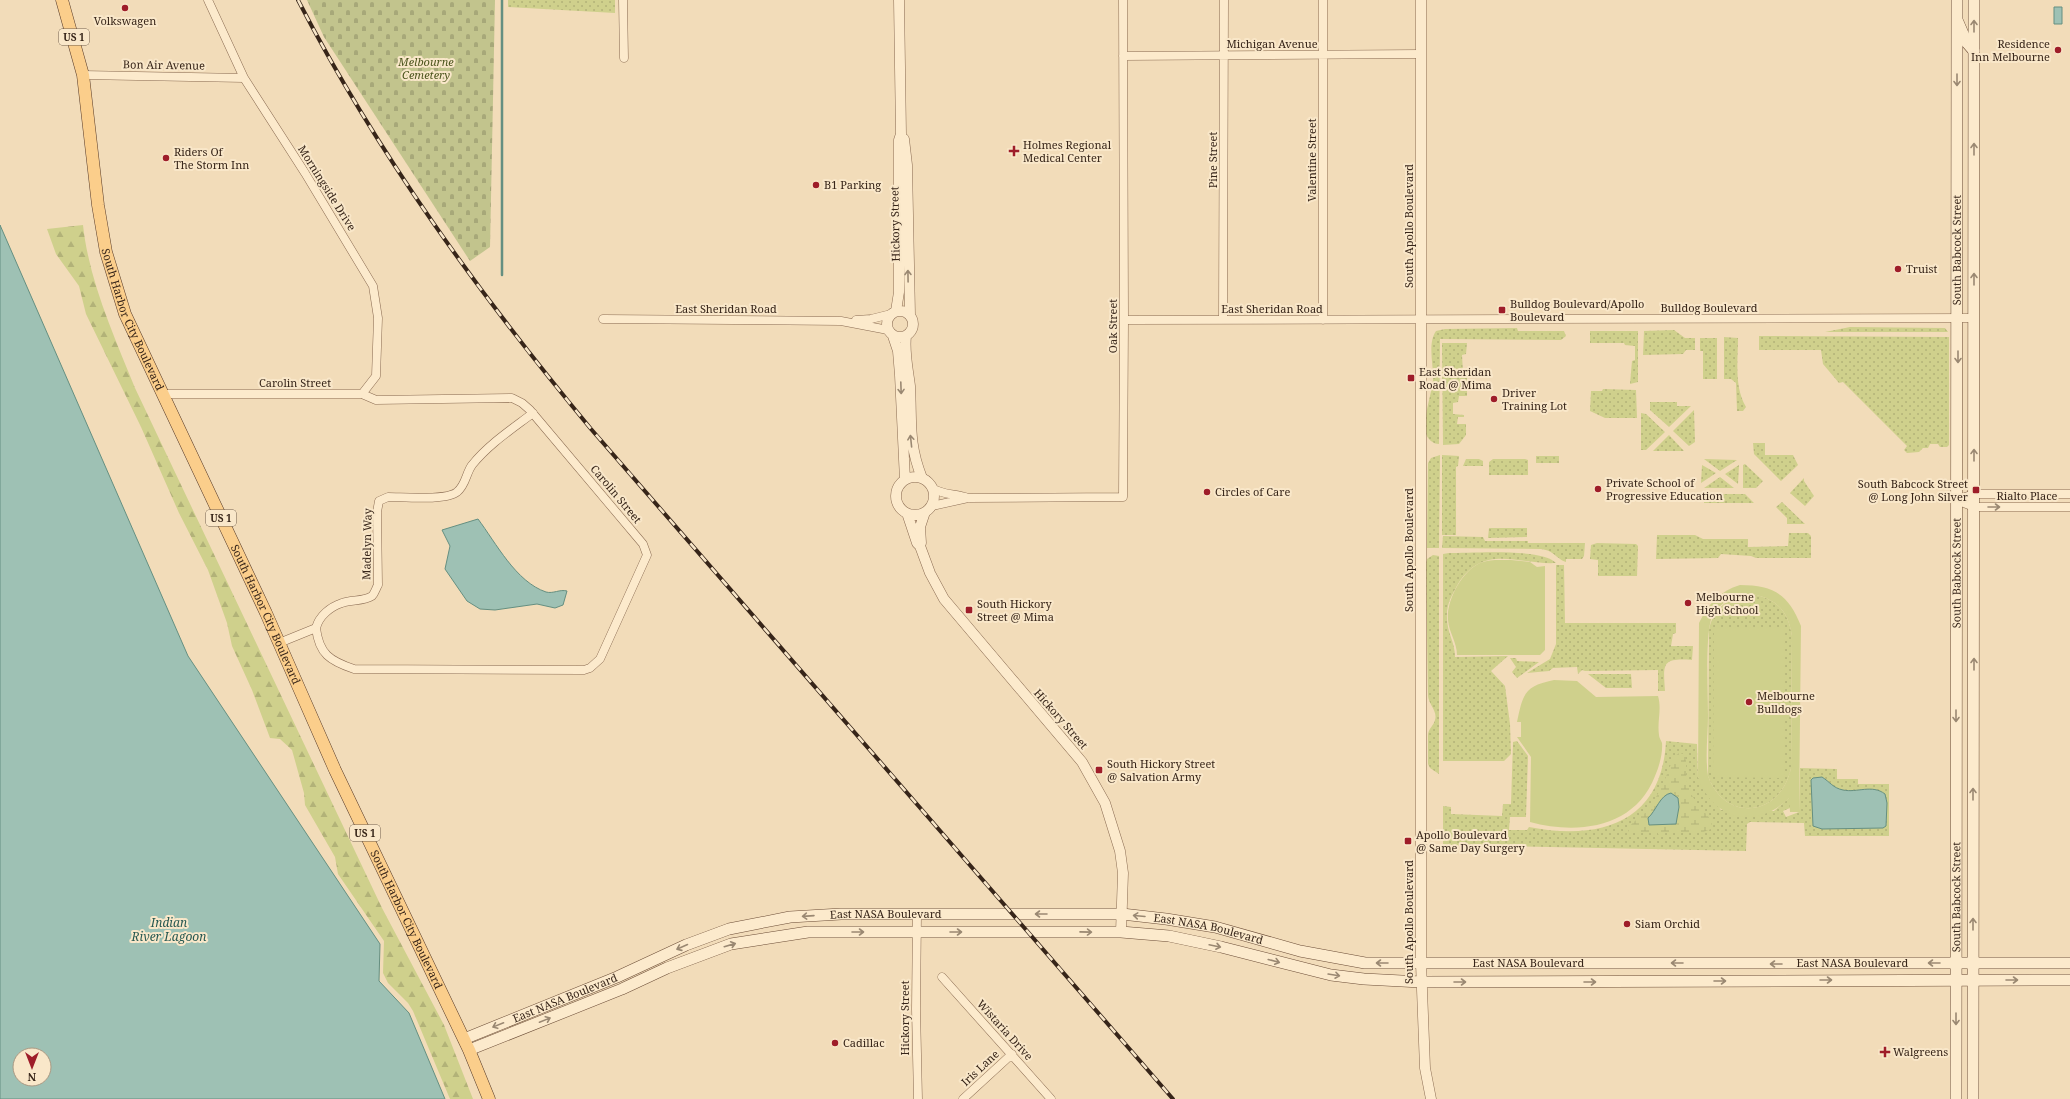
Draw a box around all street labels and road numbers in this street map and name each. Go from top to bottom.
road number: US 1 [59,29,89,45]
street label: Michigan Avenue [1226,36,1318,51]
street label: Bon Air Avenue [123,56,205,73]
street label: Valentine Street [1304,118,1319,202]
street label: Pine Street [1205,132,1220,188]
street label: Morningside Drive [295,142,360,234]
street label: South Apollo Boulevard [1401,164,1416,288]
street label: Hickory Street [886,186,903,262]
street label: South Babcock Street [1949,195,1964,305]
street label: South Harbor City Boulevard [99,247,168,393]
street label: Oak Street [1105,299,1120,353]
street label: Bulldog Boulevard [1660,300,1758,315]
street label: East Sheridan Road [675,301,777,316]
street label: East Sheridan Road [1221,301,1323,316]
street label: Carolin Street [259,375,331,390]
street label: Carolin Street [587,461,645,526]
street label: South Apollo Boulevard [1401,488,1416,612]
street label: Rialto Place [1997,488,2058,503]
street label: Madelyn Way [358,507,375,580]
road number: US 1 [206,510,236,526]
street label: South Babcock Street [1948,518,1964,628]
street label: South Harbor City Boulevard [228,542,304,687]
street label: Hickory Street [1031,685,1092,752]
road number: US 1 [350,825,380,841]
street label: South Babcock Street [1948,842,1963,952]
street label: South Harbor City Boulevard [367,847,447,991]
street label: South Apollo Boulevard [1401,860,1416,984]
street label: East NASA Boulevard [829,906,942,922]
street label: East NASA Boulevard [1153,910,1265,947]
street label: East NASA Boulevard [1472,955,1584,970]
street label: East NASA Boulevard [1796,955,1908,970]
street label: East NASA Boulevard [510,970,620,1026]
street label: Hickory Street [897,980,912,1056]
street label: Wistaria Drive [974,996,1037,1063]
street label: Iris Lane [958,1046,1002,1089]

